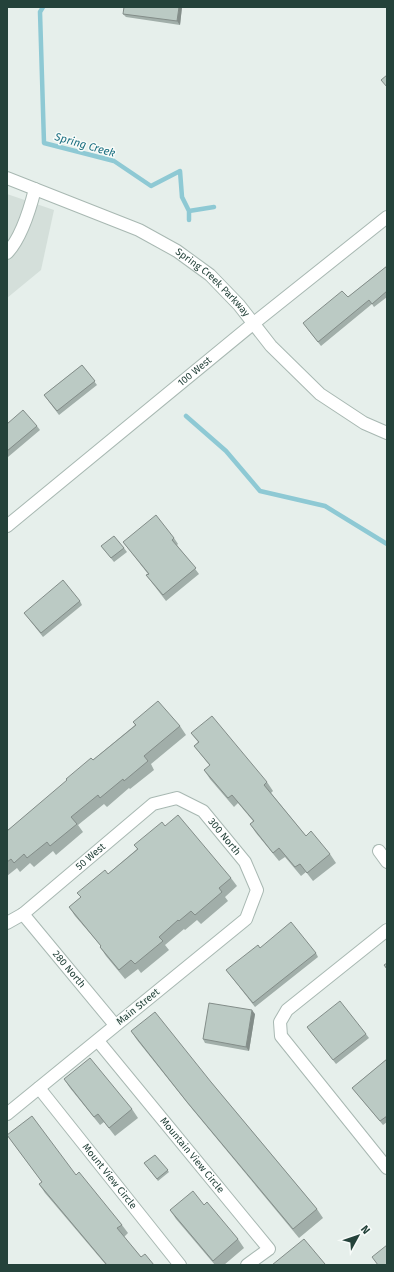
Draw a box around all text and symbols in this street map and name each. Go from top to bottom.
water label: Spring Creek [52,130,117,160]
street label: Spring Creek Parkway [173,246,252,319]
street label: 100 West [175,354,214,389]
street label: 300 North [205,816,243,858]
street label: 50 West [73,841,108,873]
street label: 280 North [50,948,88,991]
street label: Main Street [114,986,162,1028]
street label: Mountain View Circle [157,1115,227,1196]
street label: Mount View Circle [80,1141,139,1212]
north arrow [338,1216,378,1256]
text: N [358,1223,373,1237]

